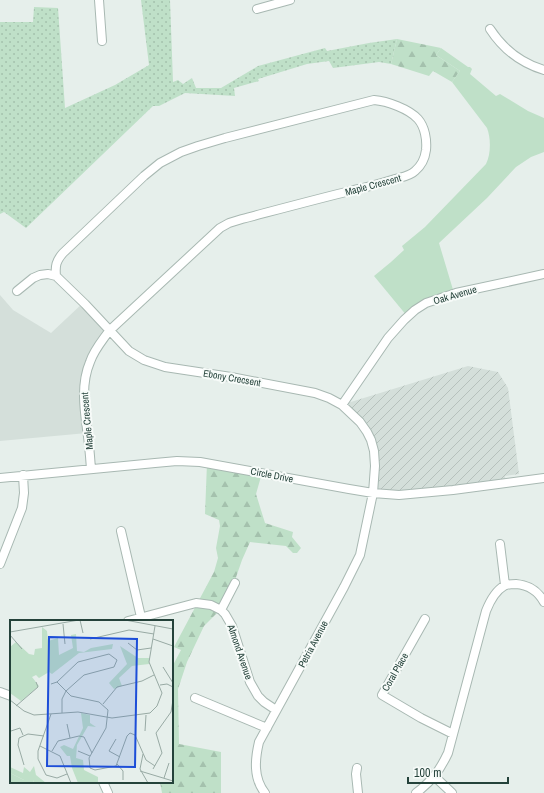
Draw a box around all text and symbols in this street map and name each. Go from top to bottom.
street label: Maple Crescent [344,171,403,199]
street label: Oak Avenue [432,282,479,307]
street label: Ebony Crecsent [202,367,263,390]
street label: Maple Crescent [78,391,96,450]
street label: Circle Drive [250,464,295,486]
street label: Petria Avenue [295,618,331,670]
inset map [10,620,173,783]
street label: Almond Avenue [224,622,256,682]
street label: Coral Place [379,650,411,694]
scale bar [408,759,508,785]
text: 100 m [414,765,441,781]

